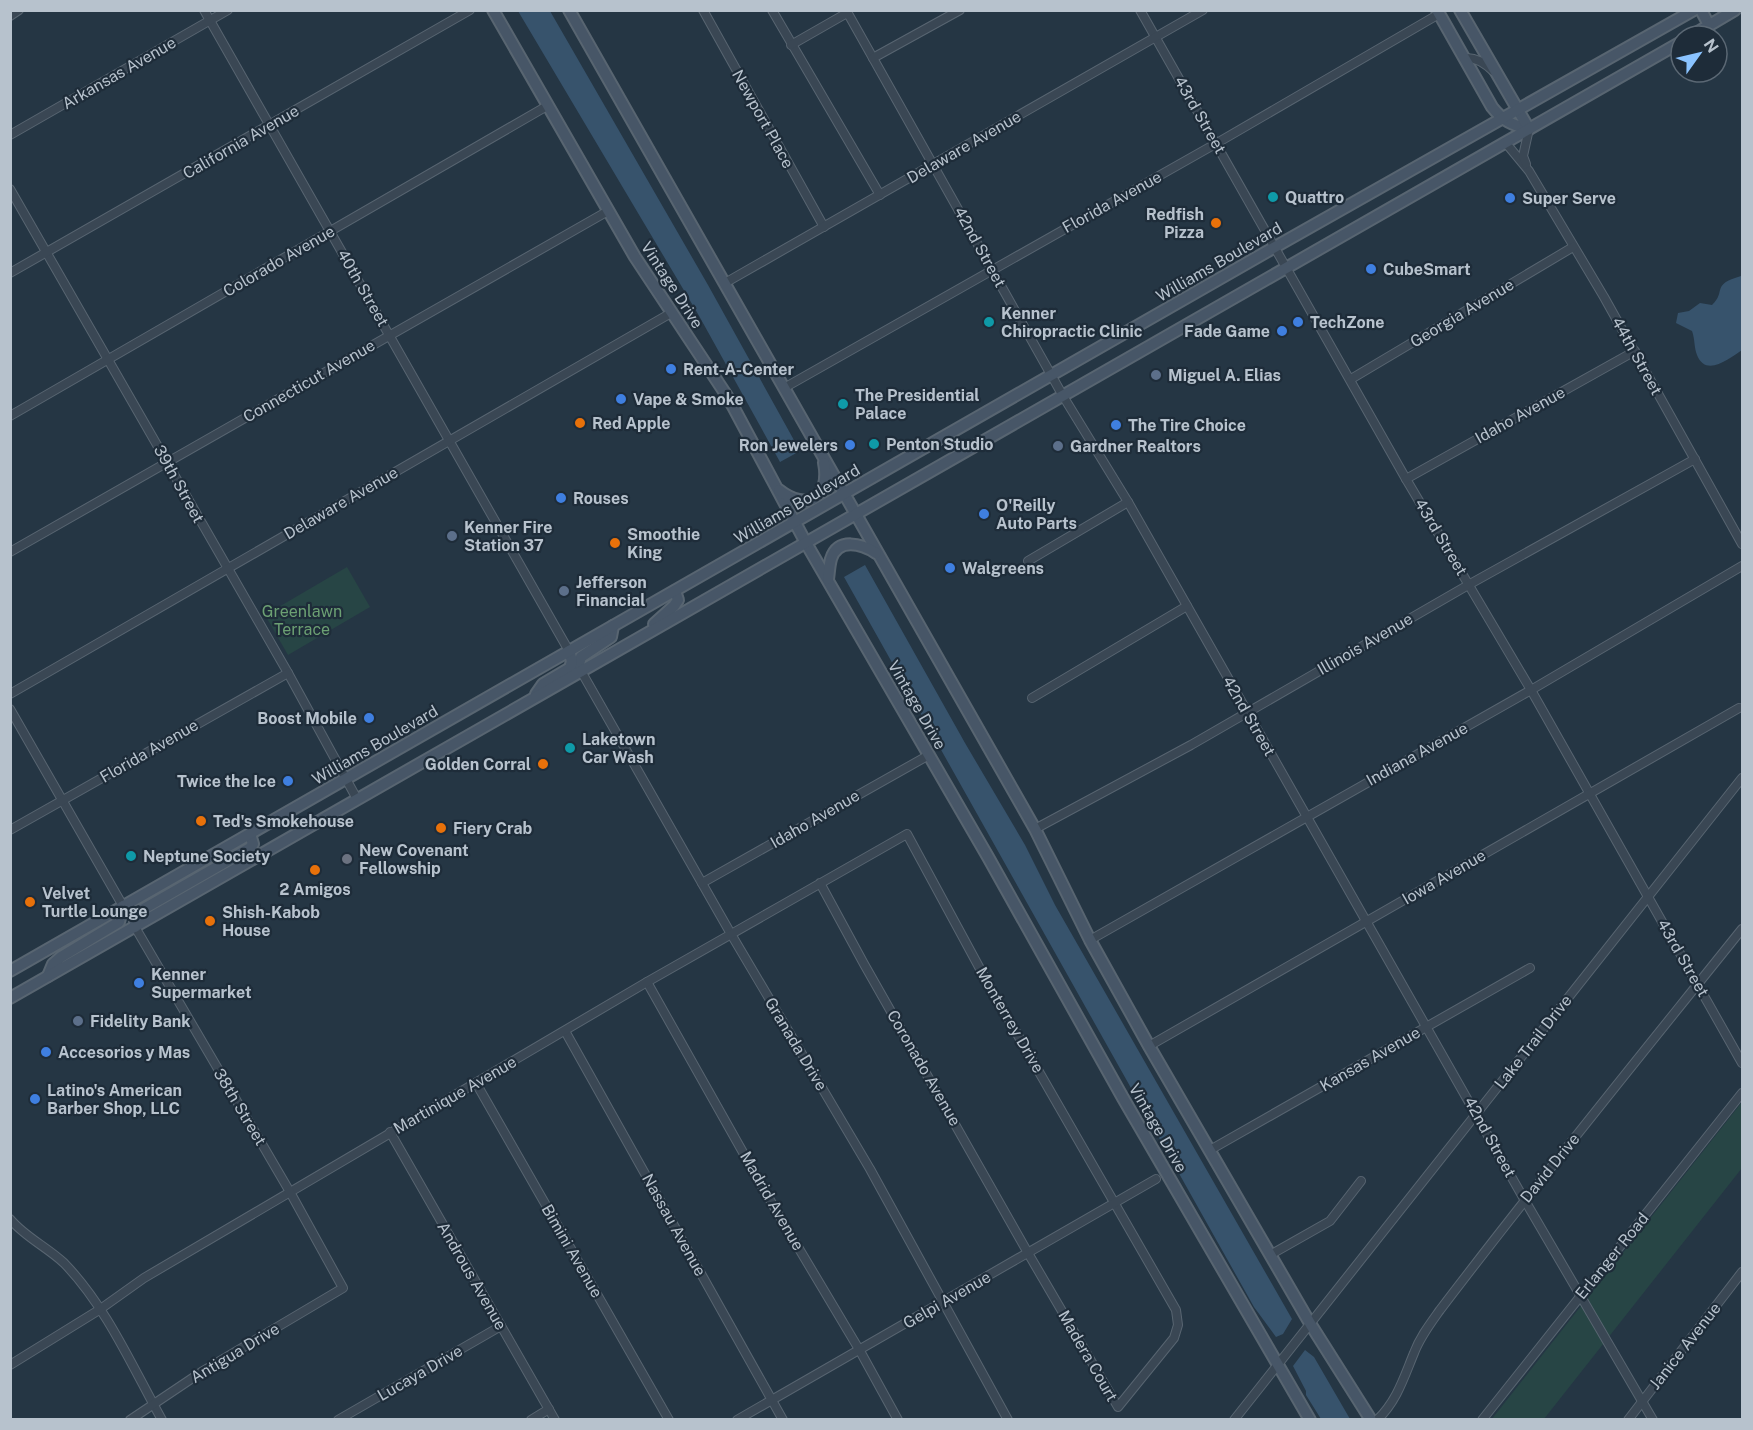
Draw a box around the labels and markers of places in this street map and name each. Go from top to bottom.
place label: Quattro [1285,188,1344,207]
place label: Super Serve [1522,189,1616,208]
marker: Quattro [1266,190,1280,204]
marker: Super Serve [1503,191,1517,205]
place label: Redfish Pizza [1146,205,1204,242]
marker: Redfish Pizza [1209,216,1223,230]
place label: CubeSmart [1383,260,1471,279]
marker: CubeSmart [1364,262,1378,276]
place label: Kenner Chiropractic Clinic [1001,304,1143,341]
place label: TechZone [1310,313,1385,332]
marker: Kenner Chiropractic Clinic [982,315,996,329]
marker: TechZone [1291,315,1305,329]
place label: Fade Game [1184,322,1270,341]
marker: Fade Game [1275,324,1289,338]
place label: Rent-A-Center [683,360,794,379]
marker: Rent-A-Center [664,362,678,376]
place label: Miguel A. Elias [1168,366,1281,385]
marker: Miguel A. Elias [1149,368,1163,382]
place label: The Presidential Palace [855,386,979,423]
place label: Vape & Smoke [633,390,744,409]
marker: Vape & Smoke [614,392,628,406]
marker: The Presidential Palace [836,397,850,411]
place label: Red Apple [592,414,670,433]
marker: Red Apple [573,416,587,430]
place label: The Tire Choice [1128,416,1246,435]
marker: The Tire Choice [1109,418,1123,432]
place label: Penton Studio [886,435,994,454]
place label: Ron Jewelers [739,436,838,455]
marker: Penton Studio [867,437,881,451]
place label: Gardner Realtors [1070,437,1201,456]
marker: Ron Jewelers [843,438,857,452]
marker: Gardner Realtors [1051,439,1065,453]
place label: Rouses [573,489,629,508]
marker: Rouses [554,491,568,505]
place label: O'Reilly Auto Parts [996,496,1077,533]
marker: O'Reilly Auto Parts [977,507,991,521]
place label: Kenner Fire Station 37 [464,518,553,555]
place label: Smoothie King [627,525,700,562]
marker: Kenner Fire Station 37 [445,529,459,543]
marker: Smoothie King [608,536,622,550]
place label: Walgreens [962,559,1044,578]
marker: Walgreens [943,561,957,575]
place label: Jefferson Financial [576,573,647,610]
marker: Jefferson Financial [557,584,571,598]
place label: Boost Mobile [257,709,357,728]
marker: Boost Mobile [362,711,376,725]
place label: Laketown Car Wash [582,730,655,767]
marker: Laketown Car Wash [563,741,577,755]
place label: Golden Corral [425,755,531,774]
marker: Golden Corral [536,757,550,771]
place label: Twice the Ice [177,772,276,791]
marker: Twice the Ice [281,774,295,788]
place label: Ted's Smokehouse [213,812,354,831]
marker: Ted's Smokehouse [194,814,208,828]
place label: Fiery Crab [453,819,533,838]
marker: Fiery Crab [434,821,448,835]
place label: New Covenant Fellowship [359,841,469,878]
place label: Neptune Society [143,847,270,866]
marker: Neptune Society [124,849,138,863]
marker: New Covenant Fellowship [340,852,354,866]
marker: 2 Amigos [308,863,322,877]
place label: 2 Amigos [279,880,351,899]
place label: Velvet Turtle Lounge [42,884,148,921]
marker: Velvet Turtle Lounge [23,895,37,909]
place label: Shish-Kabob House [222,903,320,940]
marker: Shish-Kabob House [203,914,217,928]
place label: Kenner Supermarket [151,965,252,1002]
marker: Kenner Supermarket [132,976,146,990]
place label: Fidelity Bank [90,1012,190,1031]
marker: Fidelity Bank [71,1014,85,1028]
place label: Accesorios y Mas [58,1043,190,1062]
marker: Accesorios y Mas [39,1045,53,1059]
place label: Latino's American Barber Shop, LLC [47,1081,182,1118]
marker: Latino's American Barber Shop, LLC [28,1092,42,1106]

